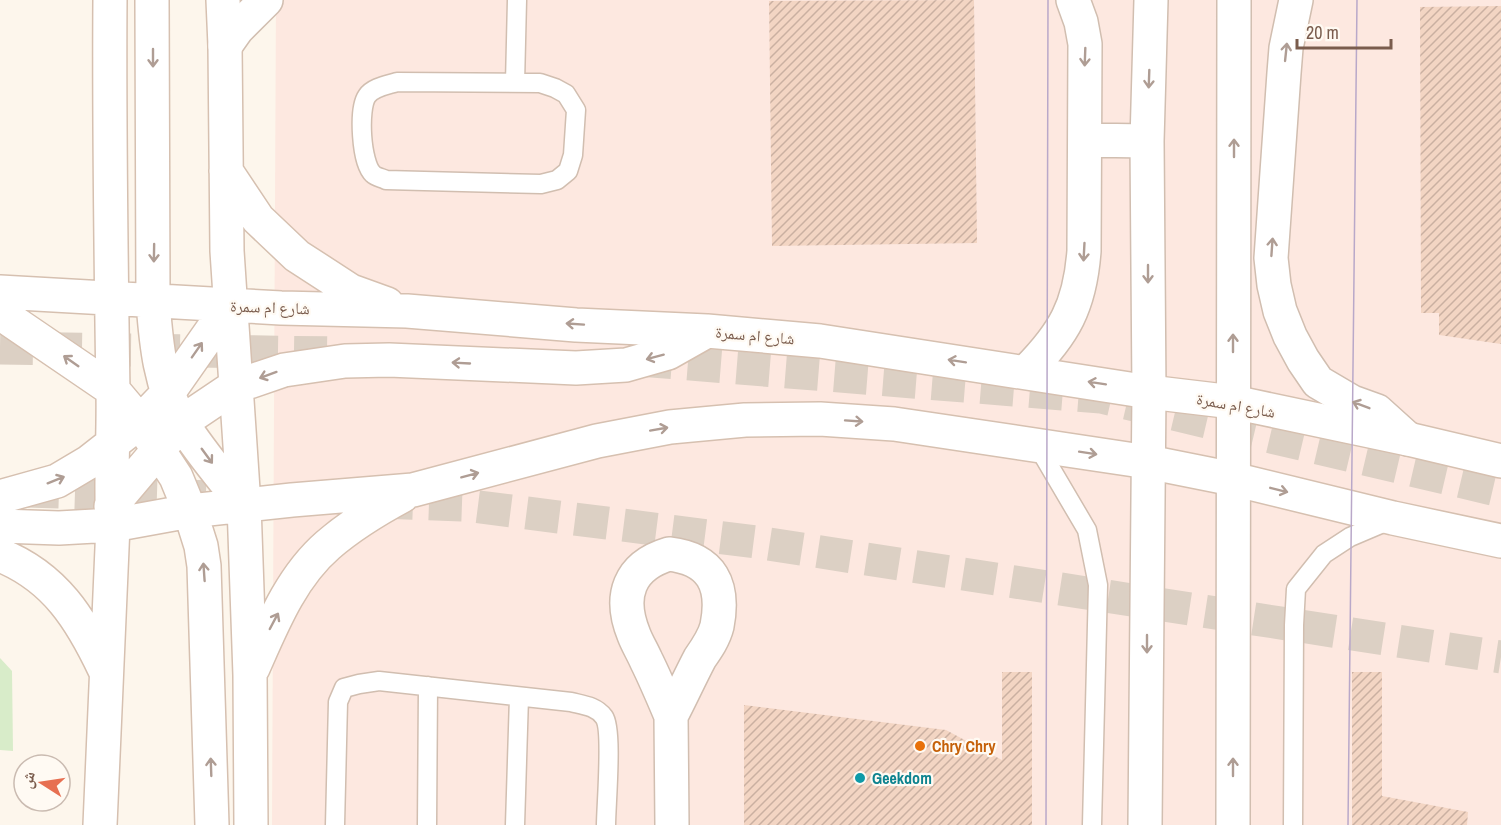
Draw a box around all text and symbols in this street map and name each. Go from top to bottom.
scale bar [1297,12,1392,50]
text: 20 m [1306,20,1339,45]
one-way arrow [1280,43,1291,63]
one-way arrow [1079,46,1090,66]
one-way arrow [147,48,159,68]
one-way arrow [1143,69,1154,89]
one-way arrow [1228,139,1240,159]
one-way arrow [1266,237,1277,257]
one-way arrow [1078,241,1089,261]
one-way arrow [148,243,160,263]
one-way arrow [1142,264,1154,284]
street label: شارع ام سمرة [230,295,310,319]
one-way arrow [566,319,586,330]
street label: شارع ام سمرة [714,321,796,349]
one-way arrow [1227,334,1239,354]
one-way arrow [191,342,203,359]
one-way arrow [645,352,664,363]
one-way arrow [64,355,80,367]
one-way arrow [948,356,967,367]
one-way arrow [451,358,471,369]
one-way arrow [259,371,277,382]
one-way arrow [1088,378,1107,389]
street label: شارع ام سمرة [1195,387,1277,423]
one-way arrow [1352,399,1370,410]
one-way arrow [843,416,863,427]
one-way arrow [649,423,669,434]
one-way arrow [1078,447,1097,458]
one-way arrow [201,448,213,464]
one-way arrow [460,468,479,480]
one-way arrow [46,474,65,485]
one-way arrow [1269,485,1289,496]
one-way arrow [198,562,209,582]
one-way arrow [269,613,280,631]
one-way arrow [1141,633,1153,653]
place label: Chry Chry [932,735,996,757]
marker: Chry Chry [913,739,927,753]
north arrow [12,753,72,813]
one-way arrow [205,757,216,777]
one-way arrow [1227,757,1239,777]
place label: Geekdom [872,767,932,789]
text: ش [15,769,40,790]
marker: Geekdom [853,771,867,785]

